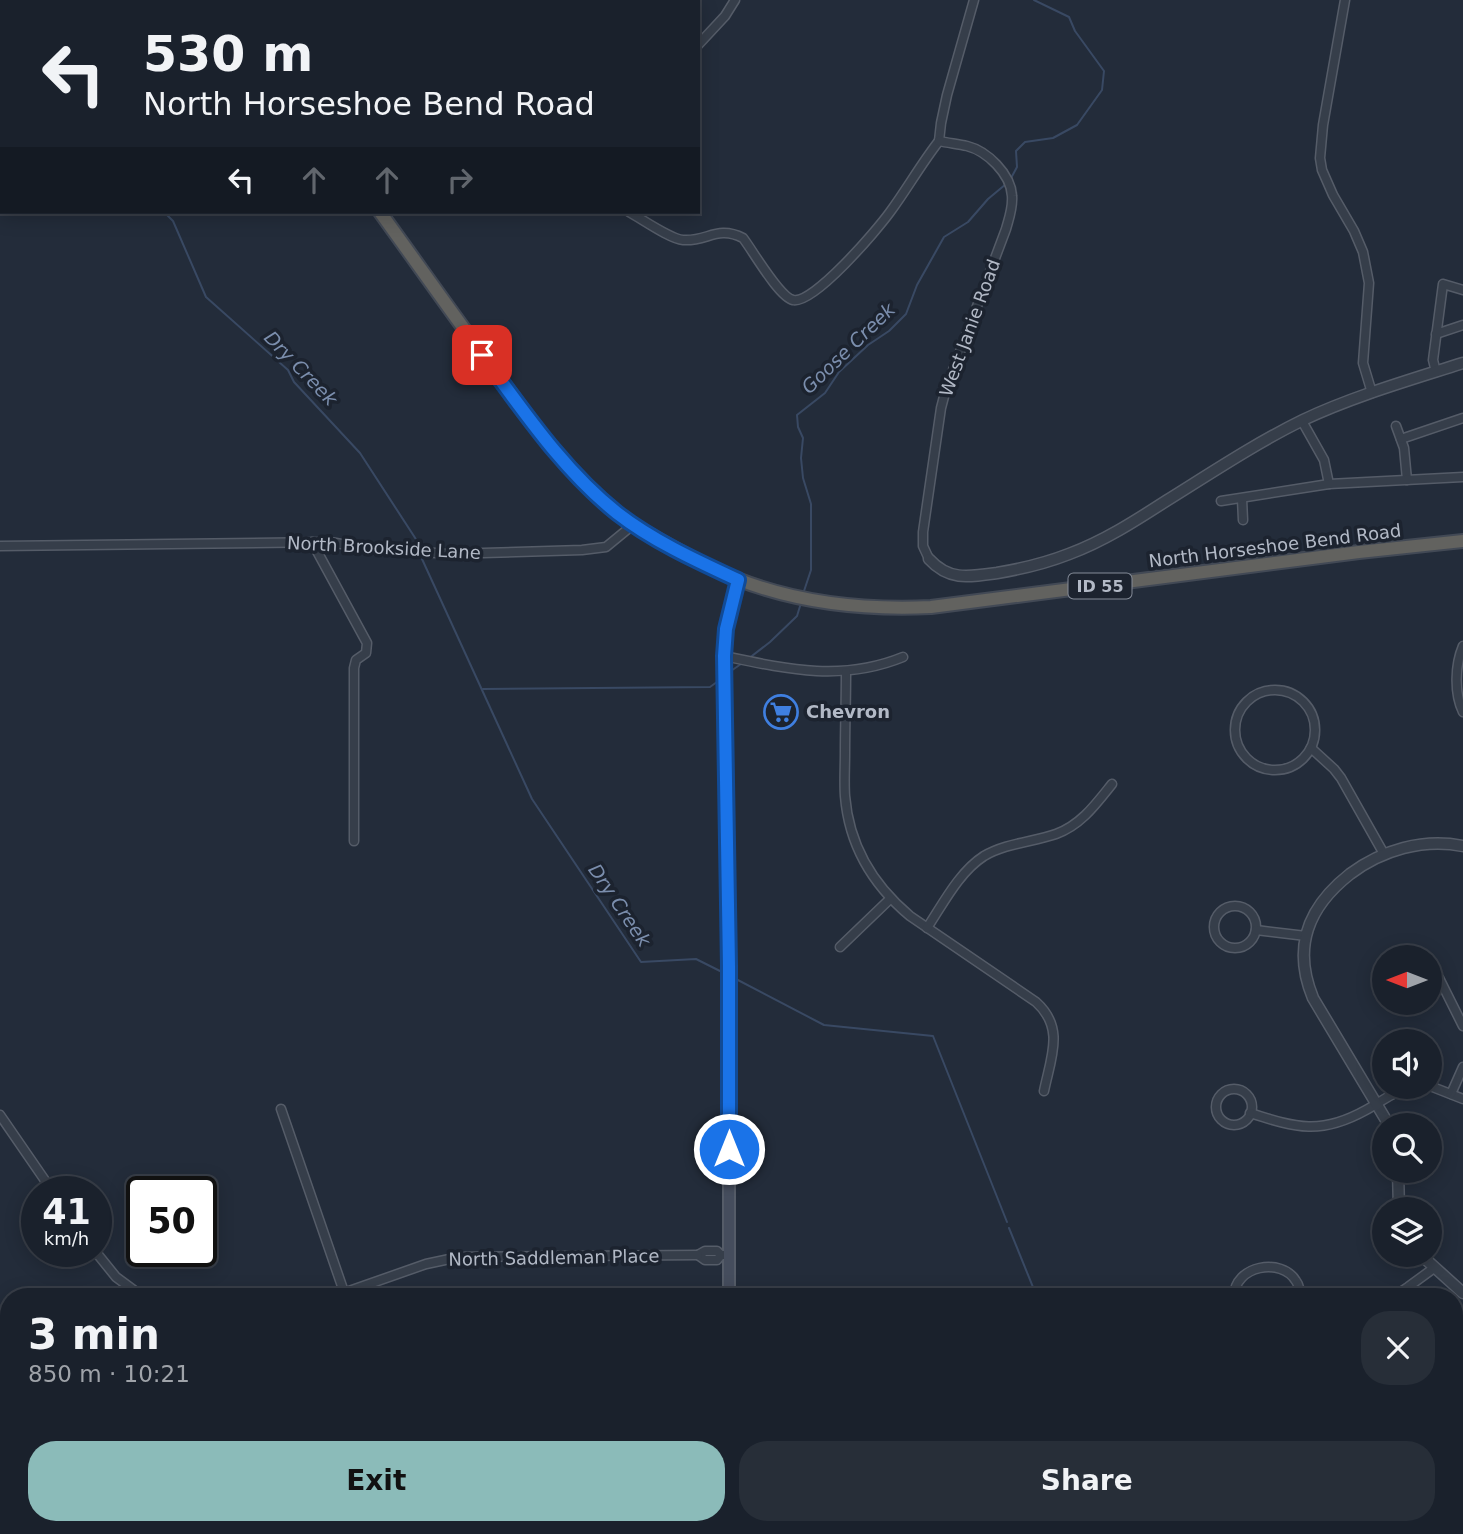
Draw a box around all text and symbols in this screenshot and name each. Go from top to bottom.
text: 530 m [143,26,313,83]
icon: left [28,28,119,119]
text: North Horseshoe Bend Road [143,85,595,123]
icon: left [222,161,260,199]
icon: ahead [295,161,333,199]
icon: ahead [368,161,406,199]
icon: right [441,161,479,199]
street label: West Janie Road [935,256,1004,399]
water label: Goose Creek [797,297,900,398]
pin [452,325,512,385]
water label: Dry Creek [260,326,343,411]
icon: arrive [463,336,501,374]
street label: North Horseshoe Bend Road [1147,520,1402,571]
street label: North Brookside Lane [287,532,481,563]
road number: ID 55 [1068,573,1132,598]
supermarket icon: Chevron [762,693,800,731]
place label: Chevron [806,701,890,722]
water label: Dry Creek [584,859,656,951]
north arrow [1372,945,1442,1015]
map controls [1372,945,1442,1267]
button: sound [1372,1029,1442,1099]
position arrow [692,1112,766,1186]
button: search [1372,1113,1442,1183]
speed limit sign: 50 [126,1176,217,1267]
text: 41 [42,1192,91,1232]
button: layers [1372,1197,1442,1267]
text: km/h [44,1228,89,1249]
street label: North Saddleman Place [448,1245,660,1270]
text: 3 min [28,1310,160,1359]
button: close [1361,1311,1435,1385]
text: 850 m · 10:21 [28,1361,190,1387]
button: Exit [28,1441,725,1521]
button: Share [739,1441,1435,1521]

